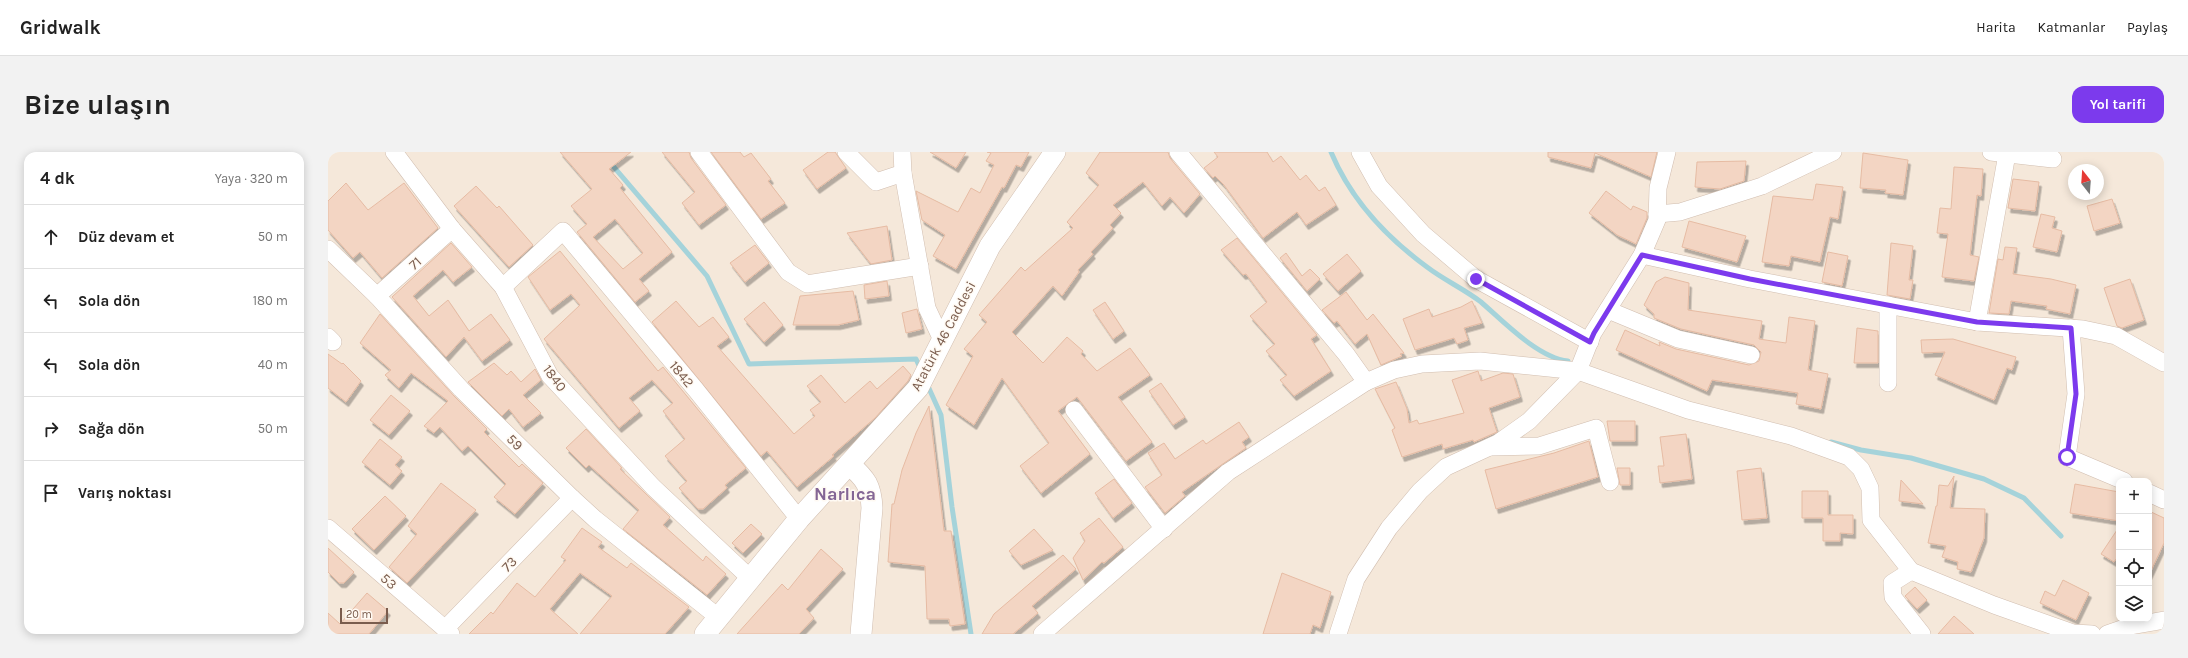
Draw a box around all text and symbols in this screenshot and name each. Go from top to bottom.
text: Gridwalk [20,17,101,39]
text: Harita [1976,19,2016,36]
text: Katmanlar [2038,19,2105,36]
text: Paylaş [2127,19,2168,36]
button: Yol tarifi [2072,86,2164,123]
text: Bize ulaşın [24,88,171,121]
north arrow [2068,164,2104,200]
text: 4 dk [40,168,75,188]
text: Yaya · 320 m [215,171,288,186]
icon: ahead [40,226,62,248]
text: Düz devam et [78,228,175,246]
text: 50 m [258,229,288,244]
street label: 71 [405,253,425,273]
route end [1467,270,1485,288]
street label: Atatürk 46 Caddesi [907,278,980,394]
icon: left [40,290,62,312]
text: Sola dön [78,292,140,310]
text: 180 m [253,293,288,308]
icon: left [40,354,62,376]
text: Sola dön [78,356,140,374]
text: 40 m [258,357,288,372]
street label: 1842 [666,358,698,391]
street label: 1840 [539,361,570,395]
icon: right [40,418,62,440]
text: Sağa dön [78,420,145,438]
text: 50 m [258,421,288,436]
street label: 59 [503,431,526,454]
route start [2058,448,2076,466]
map controls [2116,478,2152,622]
button: + [2116,478,2152,514]
icon: arrive [40,482,62,504]
district label: Narlıca [814,483,876,505]
text: Varış noktası [78,484,172,502]
button: − [2116,514,2152,550]
button: locate [2116,550,2152,586]
street label: 73 [498,553,521,576]
street label: 53 [377,570,400,593]
button: layers [2116,586,2152,622]
scale bar [340,606,388,625]
text: 20 m [346,608,372,621]

